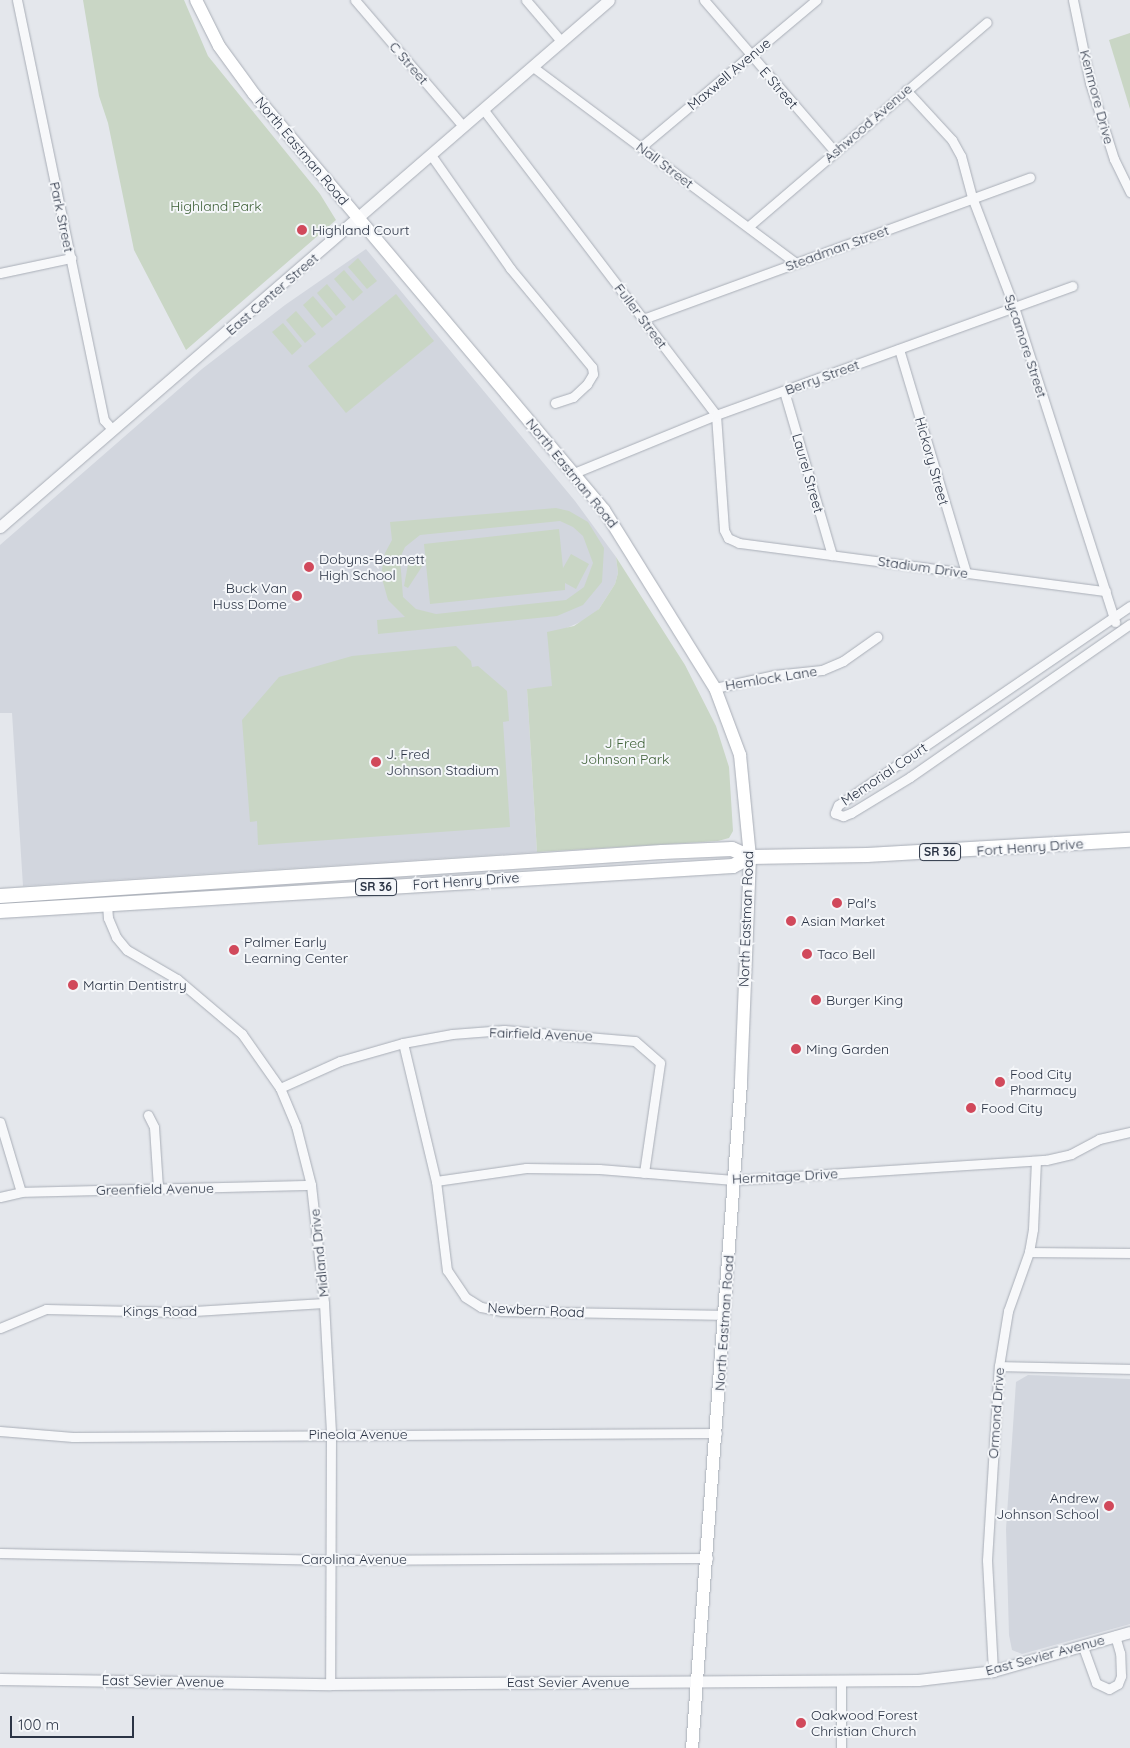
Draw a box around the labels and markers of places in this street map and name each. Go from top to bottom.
place label: Highland Court [312,222,410,238]
marker: Highland Court [296,224,308,236]
place label: Dobyns-Bennett High School [319,551,425,584]
marker: Dobyns-Bennett High School [303,561,315,573]
place label: Buck Van Huss Dome [213,580,287,612]
marker: Buck Van Huss Dome [291,590,303,602]
place label: J. Fred Johnson Stadium [386,746,499,779]
marker: J. Fred Johnson Stadium [370,756,382,768]
place label: Pal's [847,895,876,911]
marker: Pal's [831,897,843,909]
place label: Asian Market [801,913,885,929]
marker: Asian Market [785,915,797,927]
place label: Palmer Early Learning Center [244,934,348,966]
marker: Palmer Early Learning Center [228,944,240,956]
place label: Taco Bell [817,946,876,962]
marker: Taco Bell [801,948,813,960]
place label: Martin Dentistry [83,977,187,993]
marker: Martin Dentistry [67,979,79,991]
place label: Burger King [826,992,903,1008]
marker: Burger King [810,994,822,1006]
place label: Ming Garden [806,1041,889,1057]
marker: Ming Garden [790,1043,802,1055]
place label: Food City Pharmacy [1010,1066,1077,1098]
marker: Food City Pharmacy [994,1076,1006,1088]
place label: Food City [981,1100,1043,1116]
marker: Food City [965,1102,977,1114]
place label: Andrew Johnson School [996,1490,1099,1522]
marker: Andrew Johnson School [1103,1500,1115,1512]
place label: Oakwood Forest Christian Church [811,1707,918,1740]
marker: Oakwood Forest Christian Church [795,1717,807,1729]

